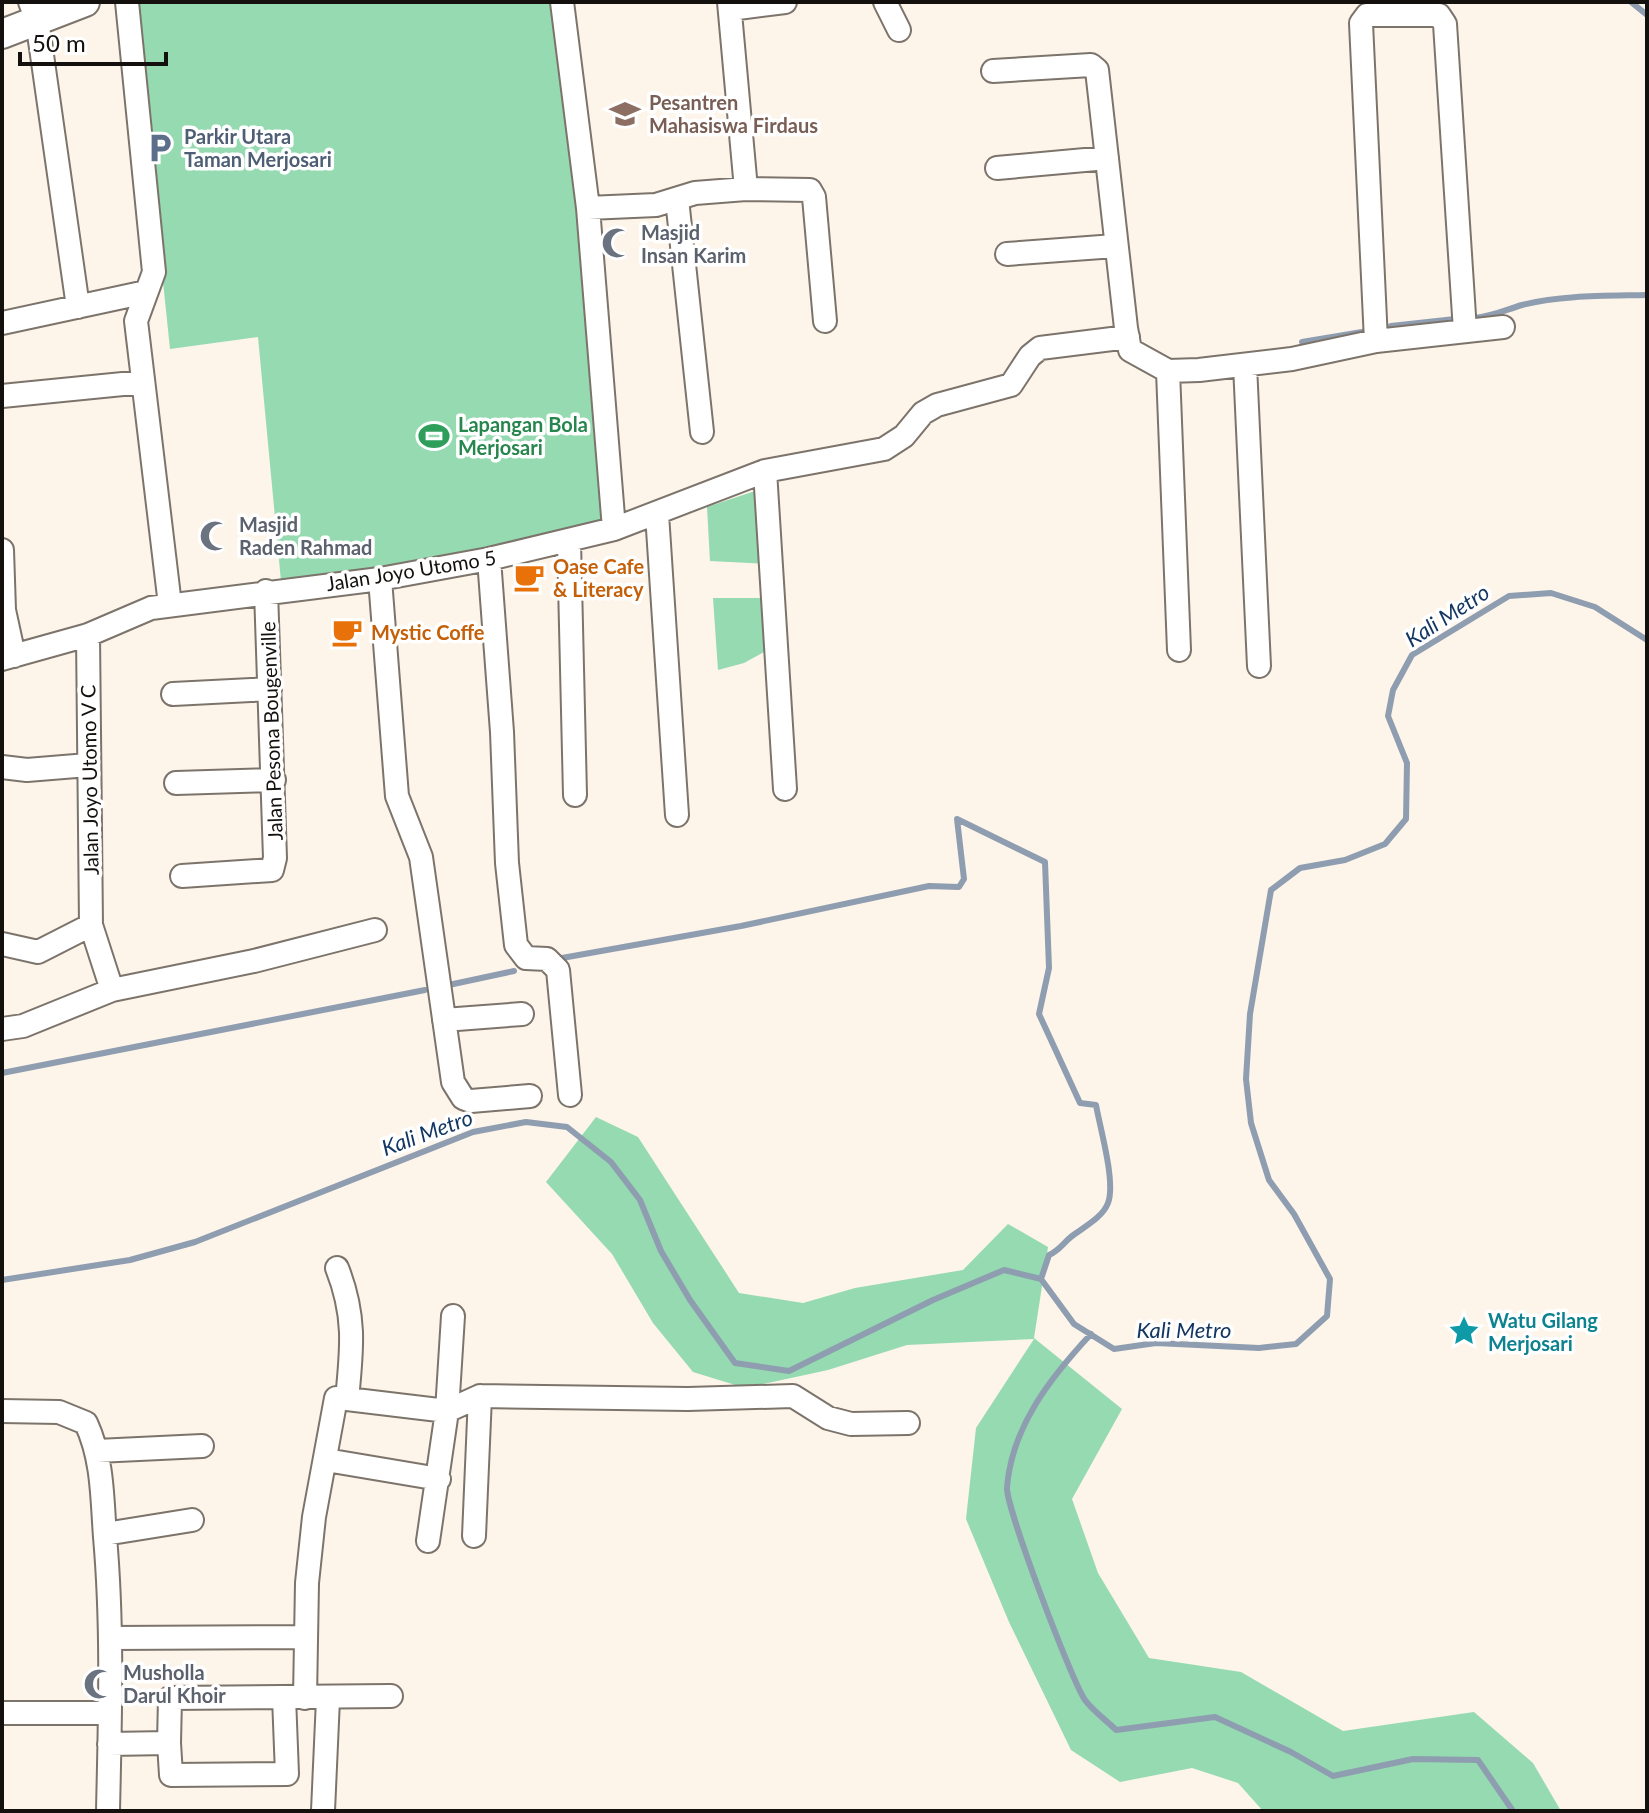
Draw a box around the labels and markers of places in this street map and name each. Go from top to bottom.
place label: Pesantren Mahasiswa Firdaus [649,90,818,137]
school or university icon: Pesantren Mahasiswa Firdaus [608,97,642,131]
place label: Parkir Utara Taman Merjosari [184,124,332,171]
parking icon: Parkir Utara Taman Merjosari [143,131,177,165]
place label: Masjid Insan Karim [641,220,746,267]
mosque icon: Masjid Insan Karim [600,226,634,260]
place label: Lapangan Bola Merjosari [458,412,588,459]
sports icon: Lapangan Bola Merjosari [417,419,451,453]
place label: Masjid Raden Rahmad [239,512,372,559]
mosque icon: Masjid Raden Rahmad [198,519,232,553]
place label: Oase Cafe & Literacy [553,554,644,601]
cafe icon: Oase Cafe & Literacy [512,560,546,594]
cafe icon: Mystic Coffe [330,615,364,649]
place label: Mystic Coffe [371,620,485,644]
place label: Watu Gilang Merjosari [1488,1308,1598,1355]
place icon: Watu Gilang Merjosari [1447,1314,1481,1348]
place label: Musholla Darul Khoir [123,1660,226,1707]
mosque icon: Musholla Darul Khoir [82,1667,116,1701]

